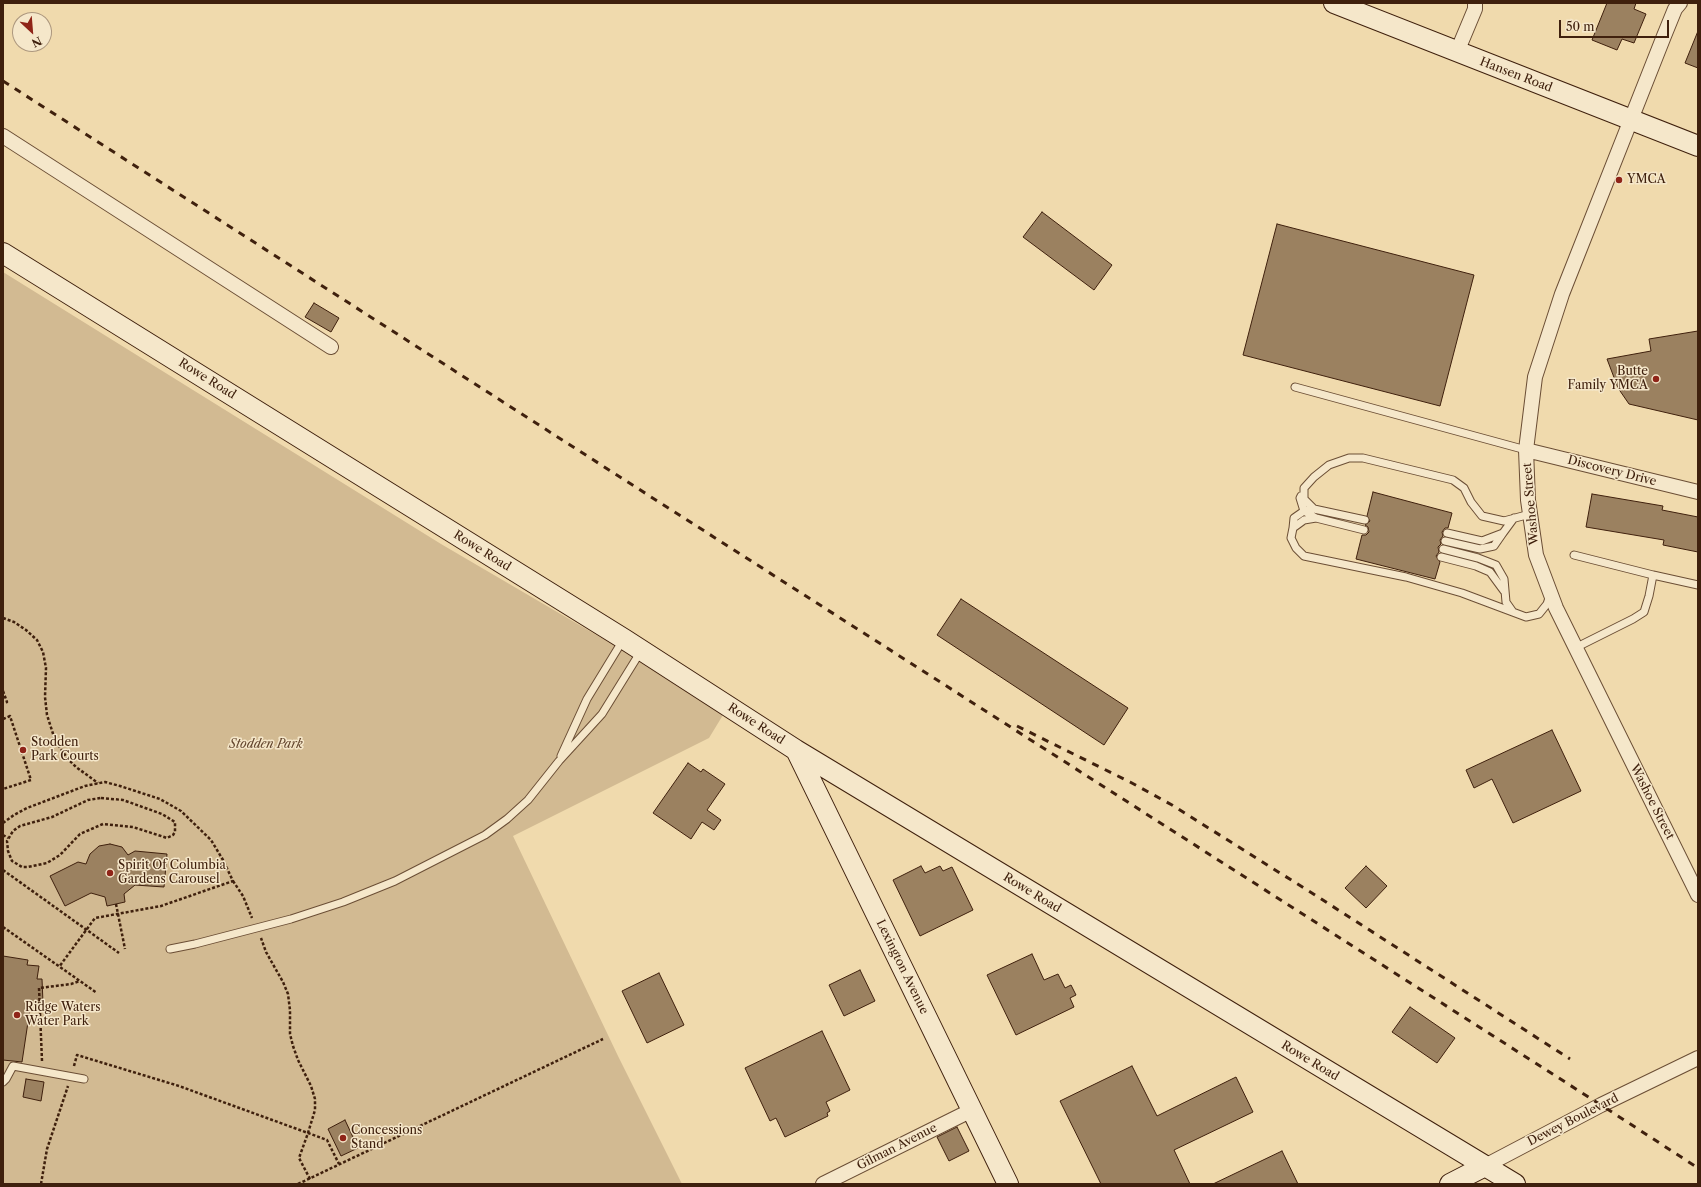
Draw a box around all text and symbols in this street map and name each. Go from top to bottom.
north arrow [12,12,52,52]
scale bar [1561,12,1671,38]
text: 50 m [1566,19,1595,34]
text: N [29,33,44,50]
street label: Hansen Road [1478,55,1554,95]
place label: YMCA [1627,173,1666,187]
marker: YMCA [1614,175,1624,185]
street label: Rowe Road [176,356,238,402]
place label: Butte Family YMCA [1568,365,1648,393]
marker: Butte Family YMCA [1651,374,1661,384]
street label: Discovery Drive [1566,453,1658,489]
street label: Washoe Street [1520,462,1542,546]
street label: Rowe Road [451,528,513,574]
street label: Rowe Road [725,700,787,748]
place label: Stodden Park Courts [31,736,99,764]
park label: Stodden Park [229,738,303,752]
marker: Stodden Park Courts [18,745,28,755]
street label: Washoe Street [1627,762,1677,842]
place label: Spirit Of Columbia Gardens Carousel [118,859,226,887]
marker: Spirit Of Columbia Gardens Carousel [105,868,115,878]
street label: Rowe Road [1000,870,1064,916]
street label: Lexington Avenue [873,917,931,1017]
place label: Ridge Waters Water Park [25,1001,101,1029]
marker: Ridge Waters Water Park [12,1010,22,1020]
street label: Rowe Road [1278,1038,1342,1084]
street label: Dewey Boulevard [1525,1091,1621,1149]
street label: Gilman Avenue [855,1121,939,1173]
place label: Concessions Stand [351,1124,422,1152]
marker: Concessions Stand [338,1133,348,1143]

